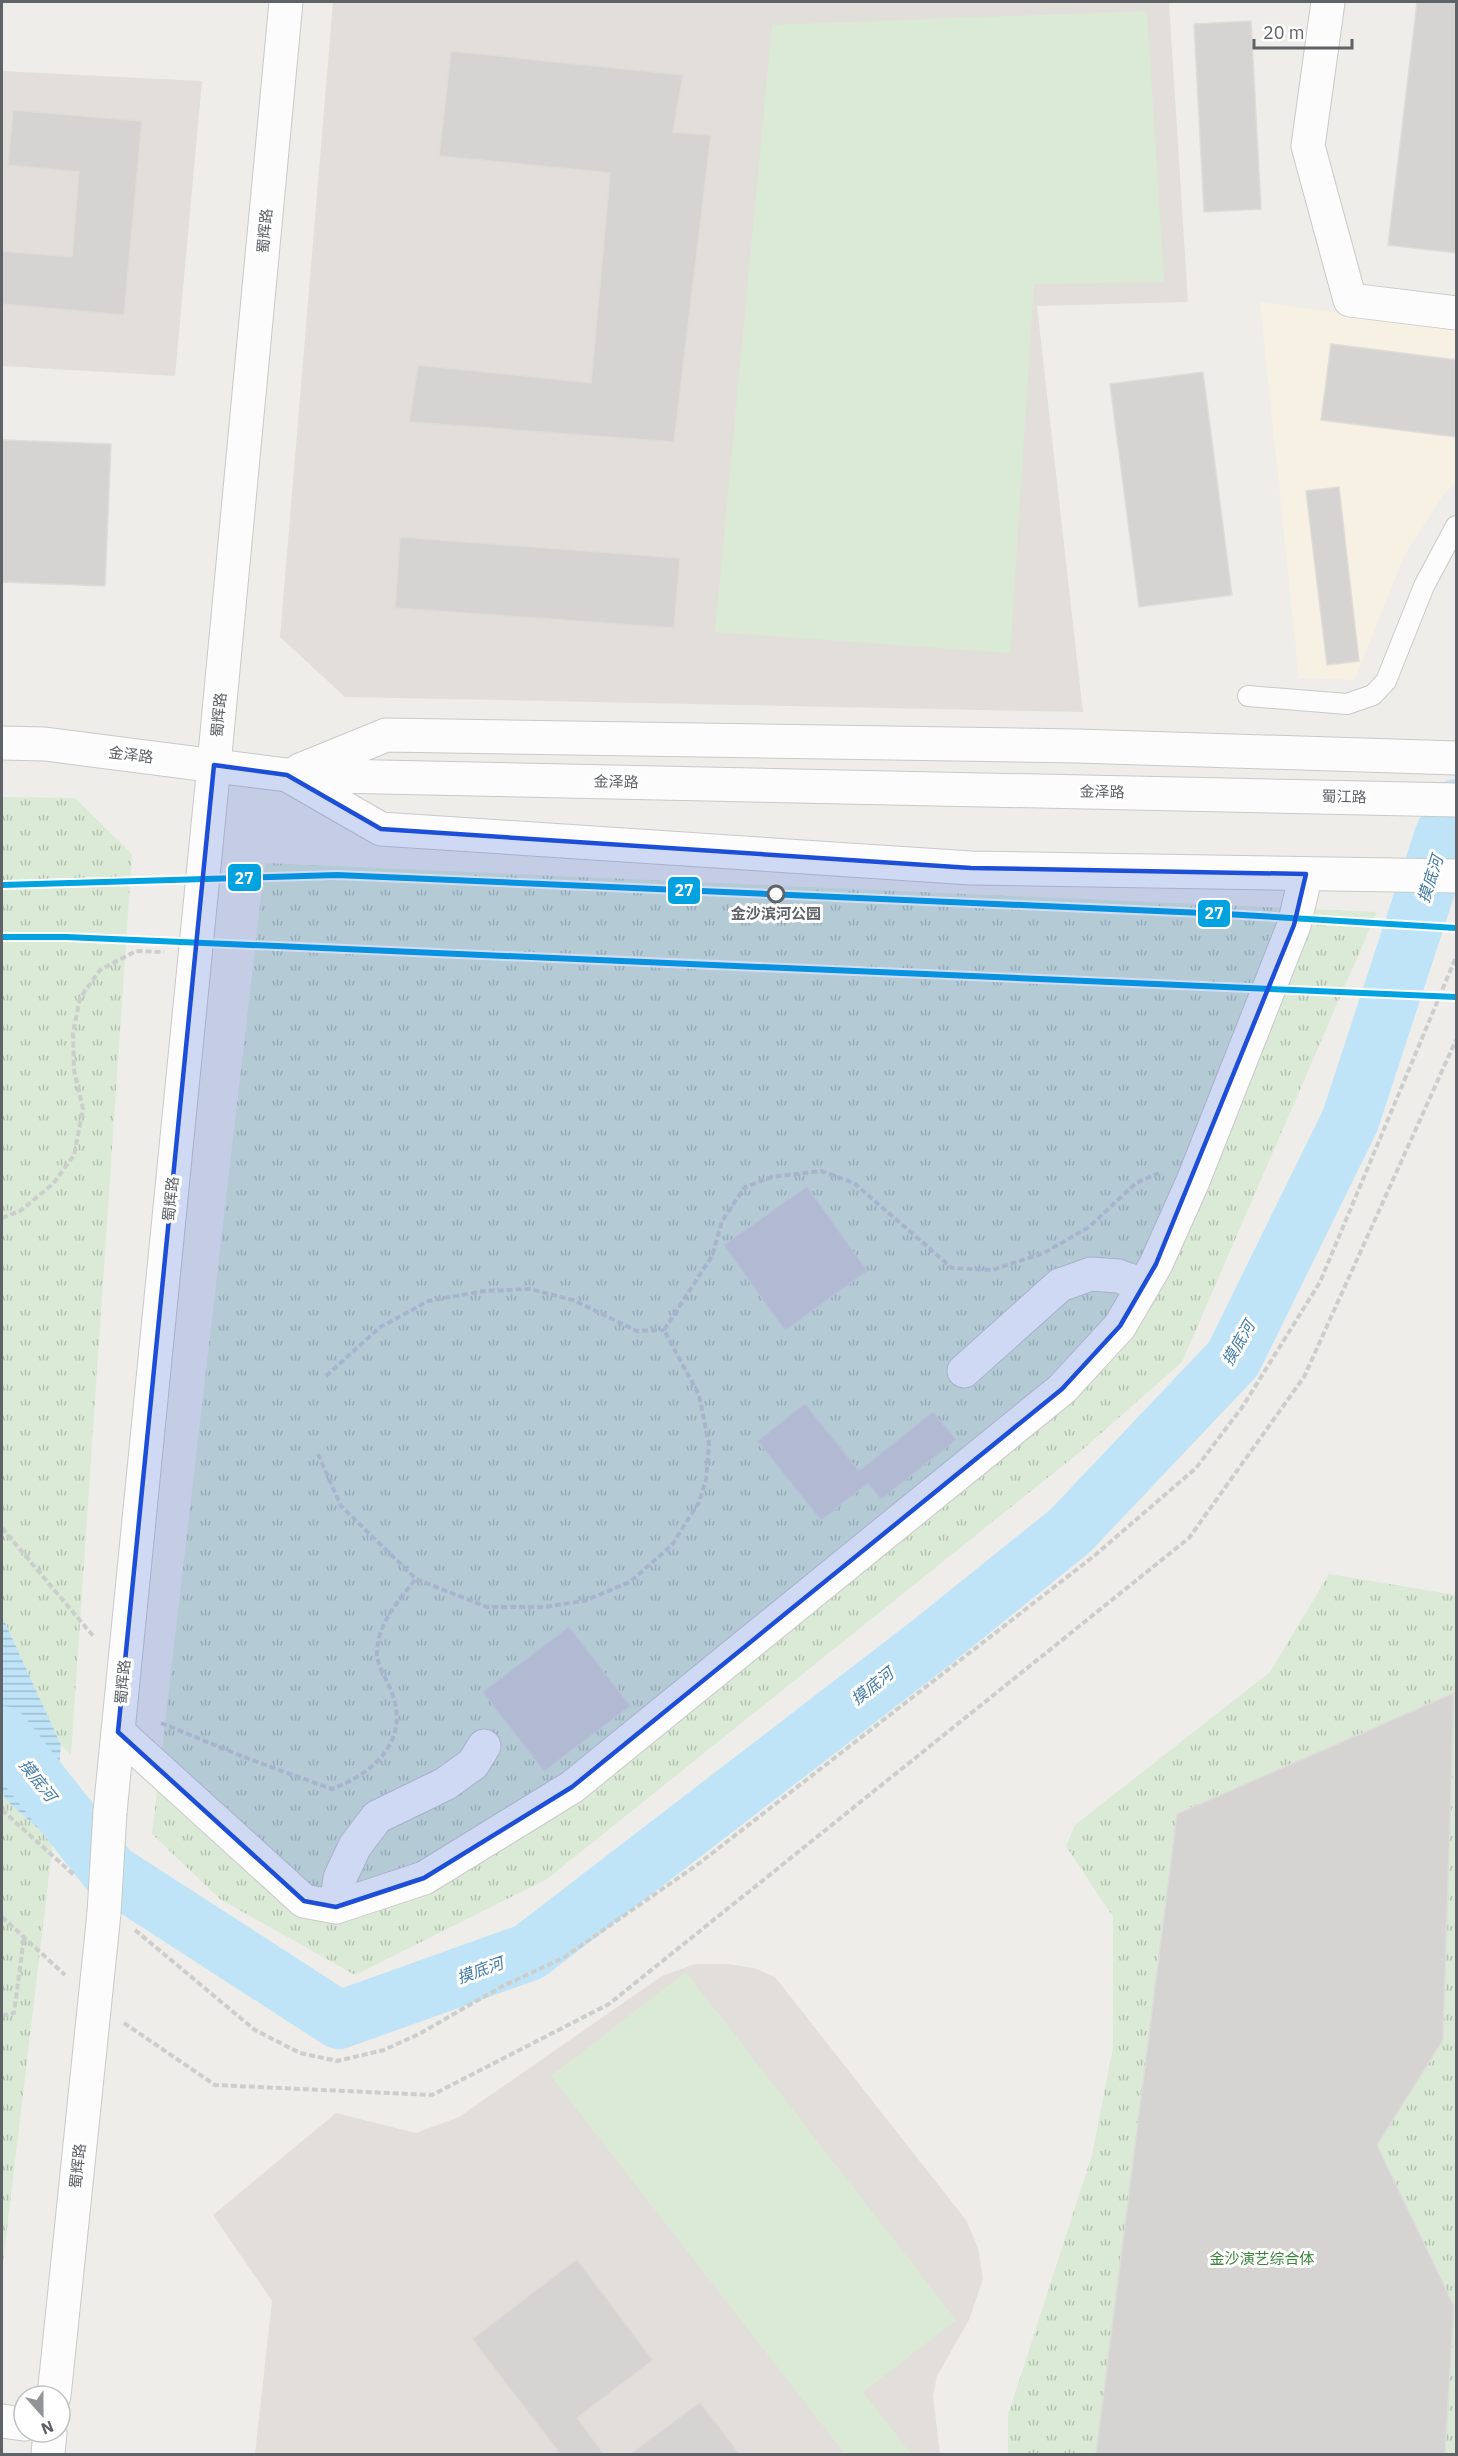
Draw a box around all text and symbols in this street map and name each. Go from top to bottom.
scale bar [1254,12,1352,50]
text: 20 m [1263,21,1305,44]
street label: 蜀辉路 [253,208,276,254]
street label: 蜀辉路 [207,692,230,738]
street label: 金泽路 [108,742,155,767]
street label: 金泽路 [593,772,639,791]
street label: 金泽路 [1079,782,1125,801]
street label: 蜀江路 [1321,787,1367,806]
water label: 摸底河 [1413,850,1448,905]
line badge: 27 [227,863,262,892]
text: 27 [234,868,254,888]
line badge: 27 [667,876,701,905]
text: 27 [674,880,694,900]
marker: 金沙滨河公园 [767,885,785,903]
line badge: 27 [1197,899,1231,928]
text: 27 [1204,903,1224,923]
place label: 金沙滨河公园 [731,904,821,923]
street label: 蜀辉路 [159,1176,182,1222]
water label: 摸底河 [1217,1315,1260,1369]
street label: 蜀辉路 [111,1659,134,1705]
water label: 摸底河 [847,1662,899,1709]
water label: 摸底河 [15,1755,62,1807]
water label: 摸底河 [454,1951,509,1988]
street label: 蜀辉路 [66,2143,89,2189]
park label: 金沙演艺综合体 [1209,2249,1315,2268]
north arrow [12,2384,72,2444]
text: N [38,2417,56,2439]

